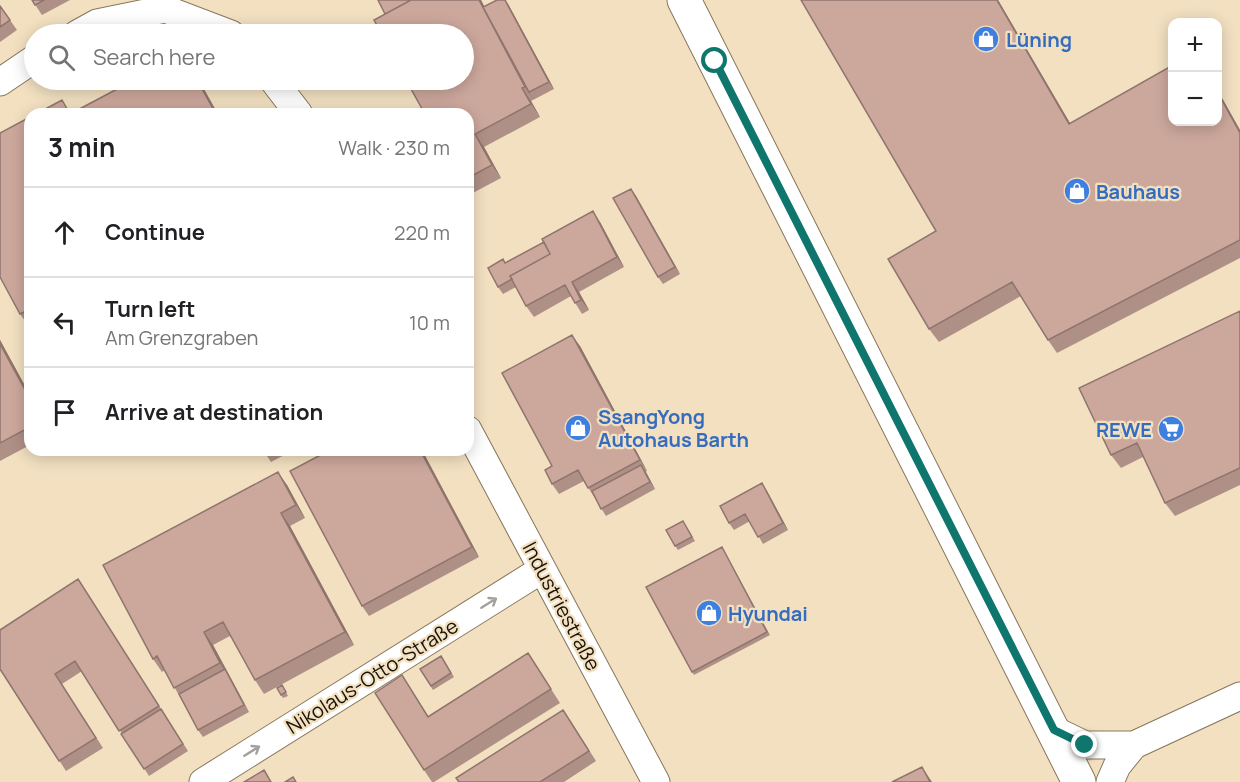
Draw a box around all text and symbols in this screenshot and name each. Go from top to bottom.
map controls [1168,18,1222,126]
button: + [1168,18,1222,72]
search box [24,24,474,90]
shop icon: Lüning [971,24,1001,54]
place label: Lüning [1006,26,1072,53]
icon: search [45,41,78,74]
text: Search here [93,42,215,72]
route start [701,47,727,73]
button: − [1168,72,1222,126]
text: 3 min [48,129,115,165]
text: Walk · 230 m [338,134,450,161]
shop icon: Bauhaus [1062,176,1092,206]
place label: Bauhaus [1096,178,1180,205]
icon: ahead [48,216,81,249]
text: Continue [105,217,205,247]
text: 220 m [394,219,450,246]
text: Turn left [105,294,195,324]
icon: left [48,306,81,339]
text: 10 m [409,309,450,336]
text: Am Grenzgraben [105,324,258,351]
icon: arrive [48,396,81,429]
text: Arrive at destination [105,397,323,427]
place label: SsangYong Autohaus Barth [598,403,749,453]
shop icon: SsangYong Autohaus Barth [563,413,593,443]
supermarket icon: REWE [1156,414,1186,444]
place label: REWE [1096,416,1152,443]
street label: Industriestraße [517,537,607,675]
one-way arrow [480,596,497,609]
shop icon: Hyundai [694,598,724,628]
place label: Hyundai [728,600,808,627]
street label: Nikolaus-Otto-Straße [281,612,463,740]
route end [1071,731,1097,757]
one-way arrow [243,744,260,756]

